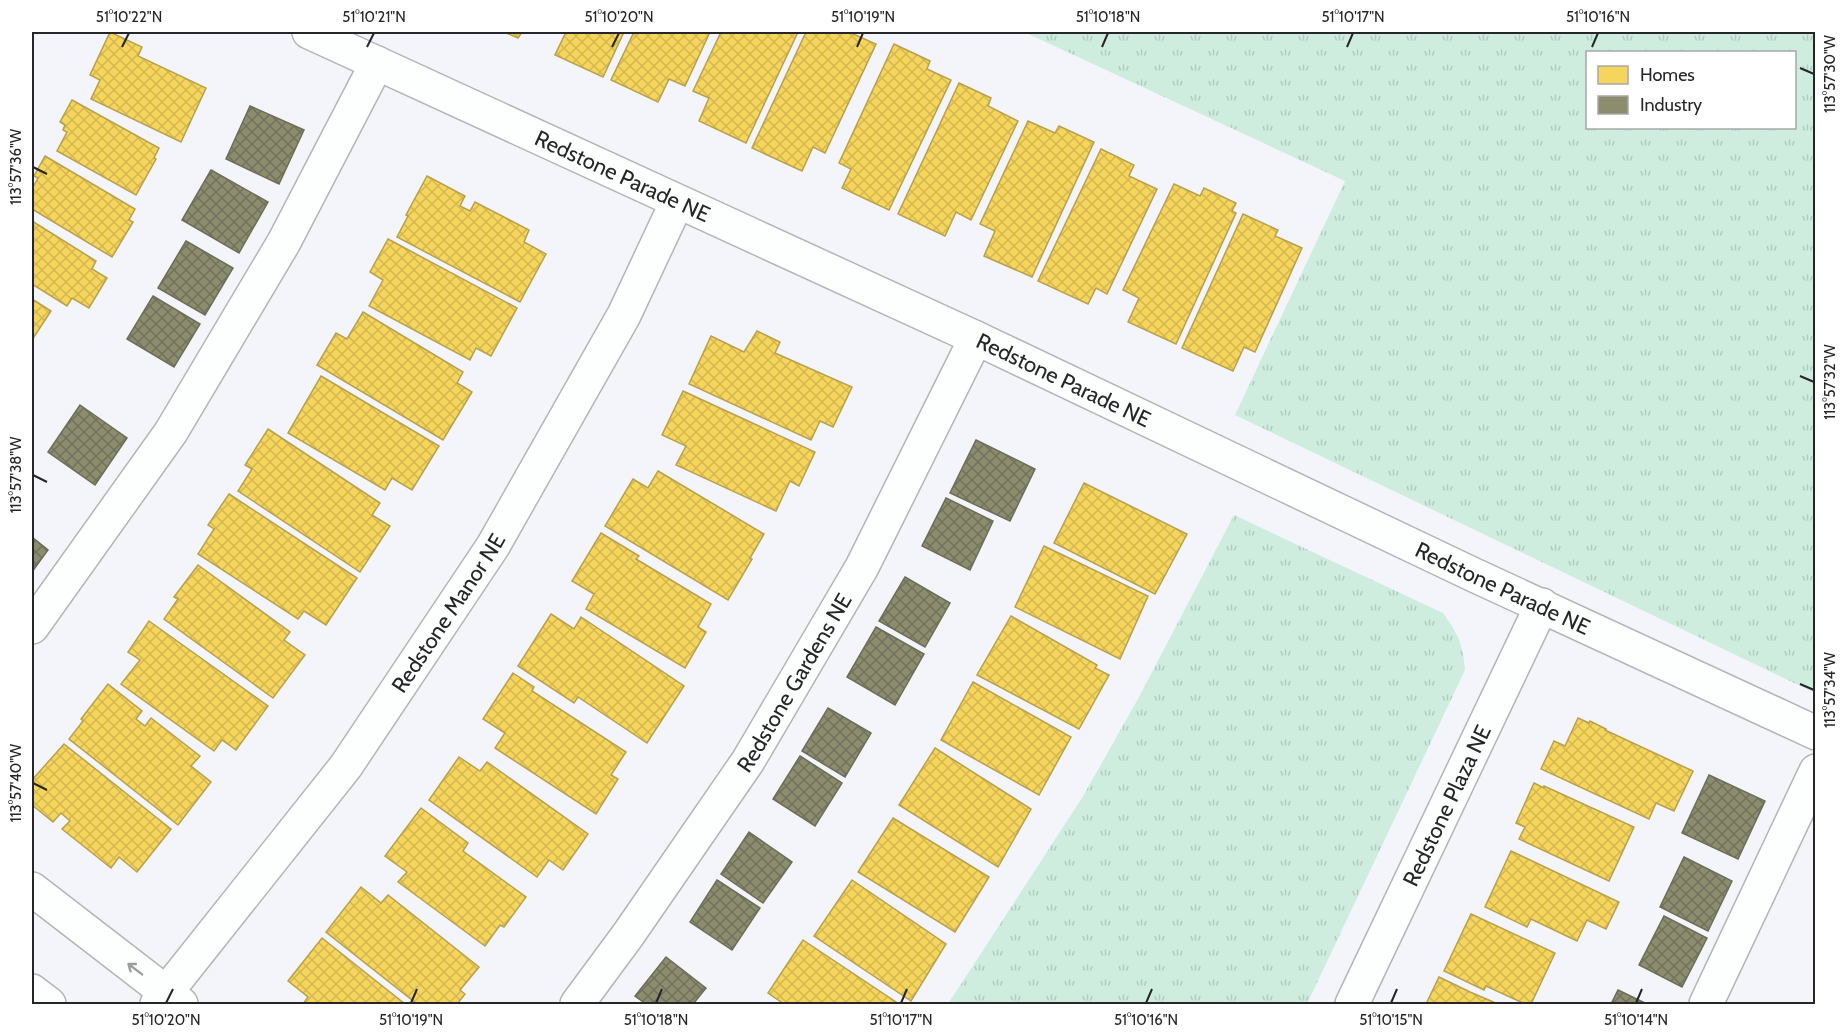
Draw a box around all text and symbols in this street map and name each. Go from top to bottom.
text: 51°10'22"N [96,8,162,26]
text: 51°10'21"N [342,8,406,26]
text: 51°10'20"N [584,8,654,26]
text: 51°10'19"N [831,8,895,26]
text: 51°10'18"N [1076,8,1140,26]
text: 51°10'17"N [1321,8,1385,26]
text: 51°10'16"N [1566,8,1630,26]
text: 113°57'30"W [1821,34,1839,113]
legend [1586,51,1796,129]
text: Homes [1640,64,1695,86]
text: Industry [1640,94,1702,116]
street label: Redstone Parade NE [531,124,714,228]
text: 113°57'36"W [7,128,25,205]
street label: Redstone Parade NE [972,327,1155,433]
text: 113°57'32"W [1821,343,1839,420]
text: 113°57'38"W [7,436,25,513]
street label: Redstone Manor NE [385,529,511,698]
street label: Redstone Parade NE [1411,536,1595,640]
street label: Redstone Gardens NE [731,588,857,777]
text: 113°57'34"W [1821,651,1839,728]
street label: Redstone Plaza NE [1397,720,1496,890]
text: 113°57'40"W [7,743,25,822]
one-way arrow [127,962,143,975]
text: 51°10'20"N [131,1011,201,1029]
text: 51°10'19"N [379,1011,443,1029]
text: 51°10'18"N [624,1011,688,1029]
text: 51°10'17"N [869,1011,933,1029]
text: 51°10'16"N [1114,1011,1178,1029]
text: 51°10'15"N [1359,1011,1423,1029]
text: 51°10'14"N [1604,1011,1668,1029]

